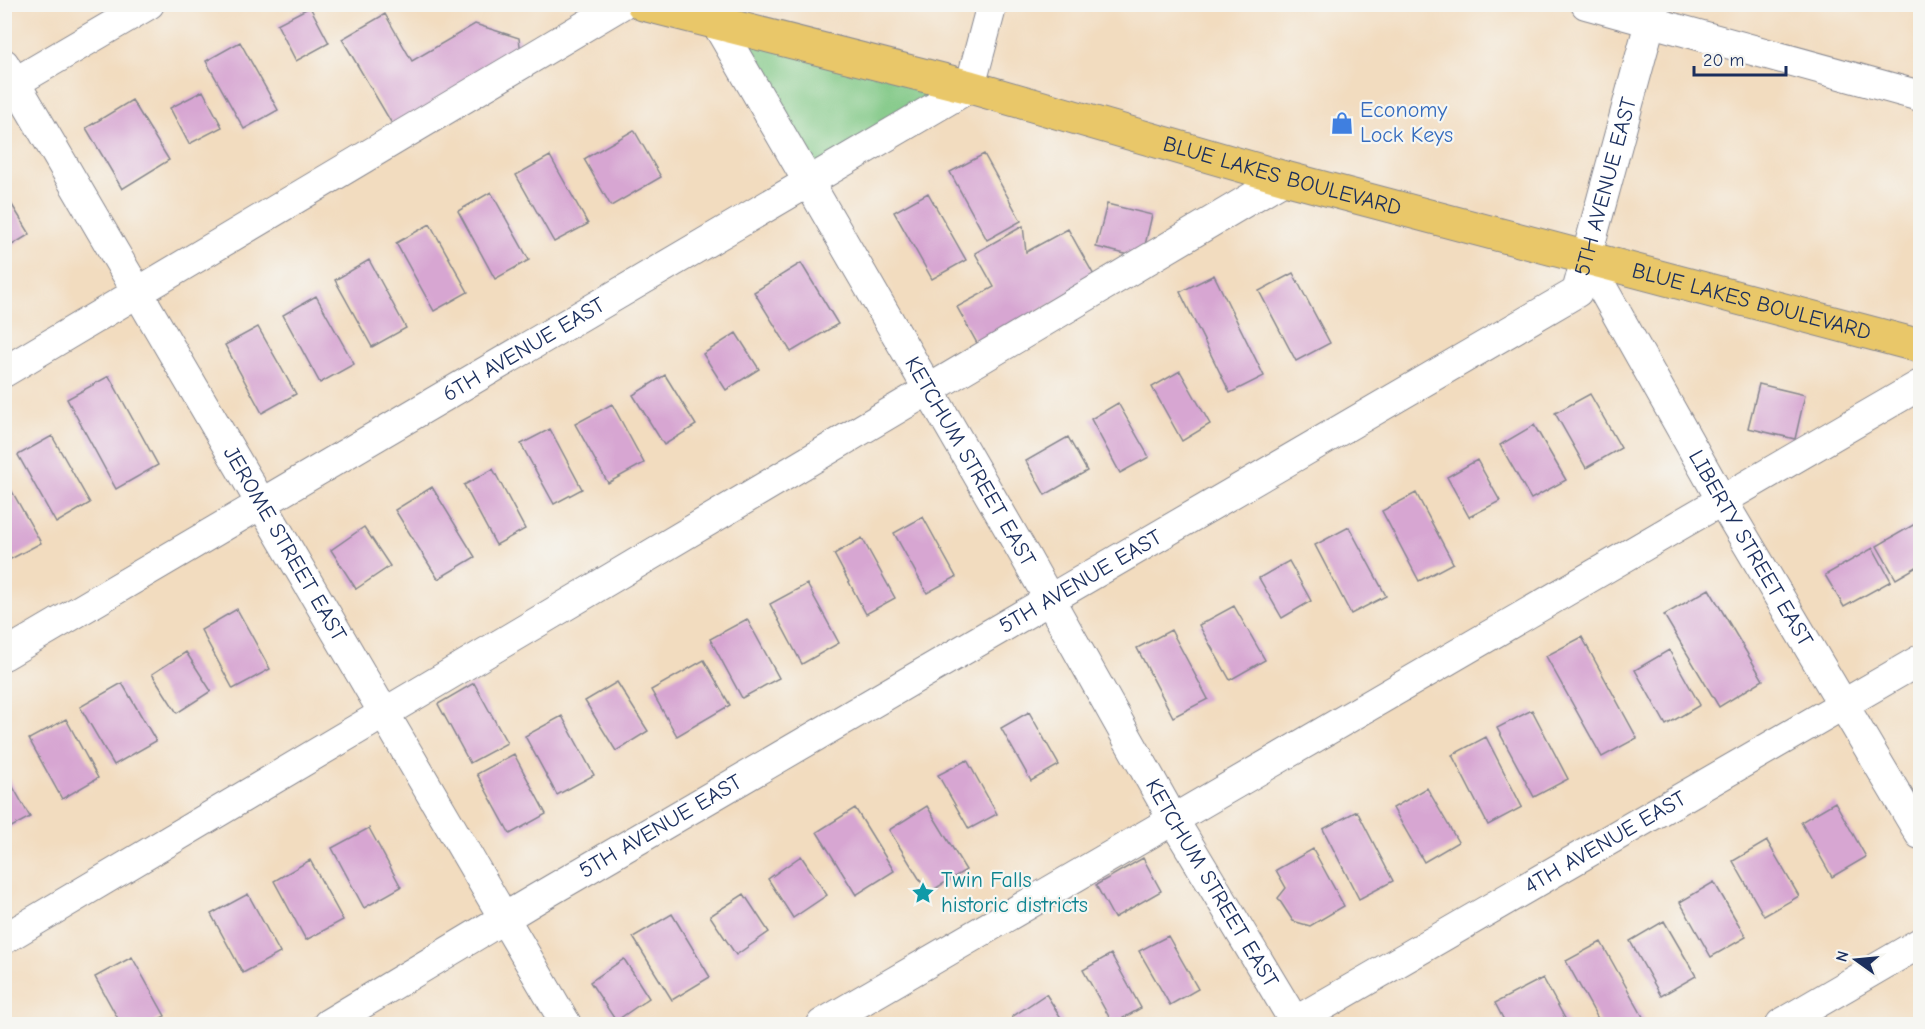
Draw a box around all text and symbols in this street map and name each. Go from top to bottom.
scale bar [1694,39,1786,77]
text: 20 m [1703,50,1744,71]
street label: 5TH AVENUE EAST [1569,94,1642,279]
place label: Economy Lock Keys [1360,97,1453,148]
shop icon: Economy Lock Keys [1329,110,1355,136]
street label: BLUE LAKES BOULEVARD [1160,130,1404,221]
street label: BLUE LAKES BOULEVARD [1629,257,1874,346]
street label: 6TH AVENUE EAST [438,291,610,407]
street label: KETCHUM STREET EAST [899,352,1041,572]
street label: JEROME STREET EAST [218,442,352,646]
street label: LIBERTY STREET EAST [1683,445,1819,652]
street label: 5TH AVENUE EAST [995,524,1167,639]
street label: 5TH AVENUE EAST [575,769,747,884]
street label: KETCHUM STREET EAST [1140,774,1284,993]
street label: 4TH AVENUE EAST [1520,785,1691,899]
place label: Twin Falls historic districts [941,867,1088,918]
place icon: Twin Falls historic districts [910,880,936,906]
north arrow [1826,930,1886,990]
text: N [1832,949,1853,964]

